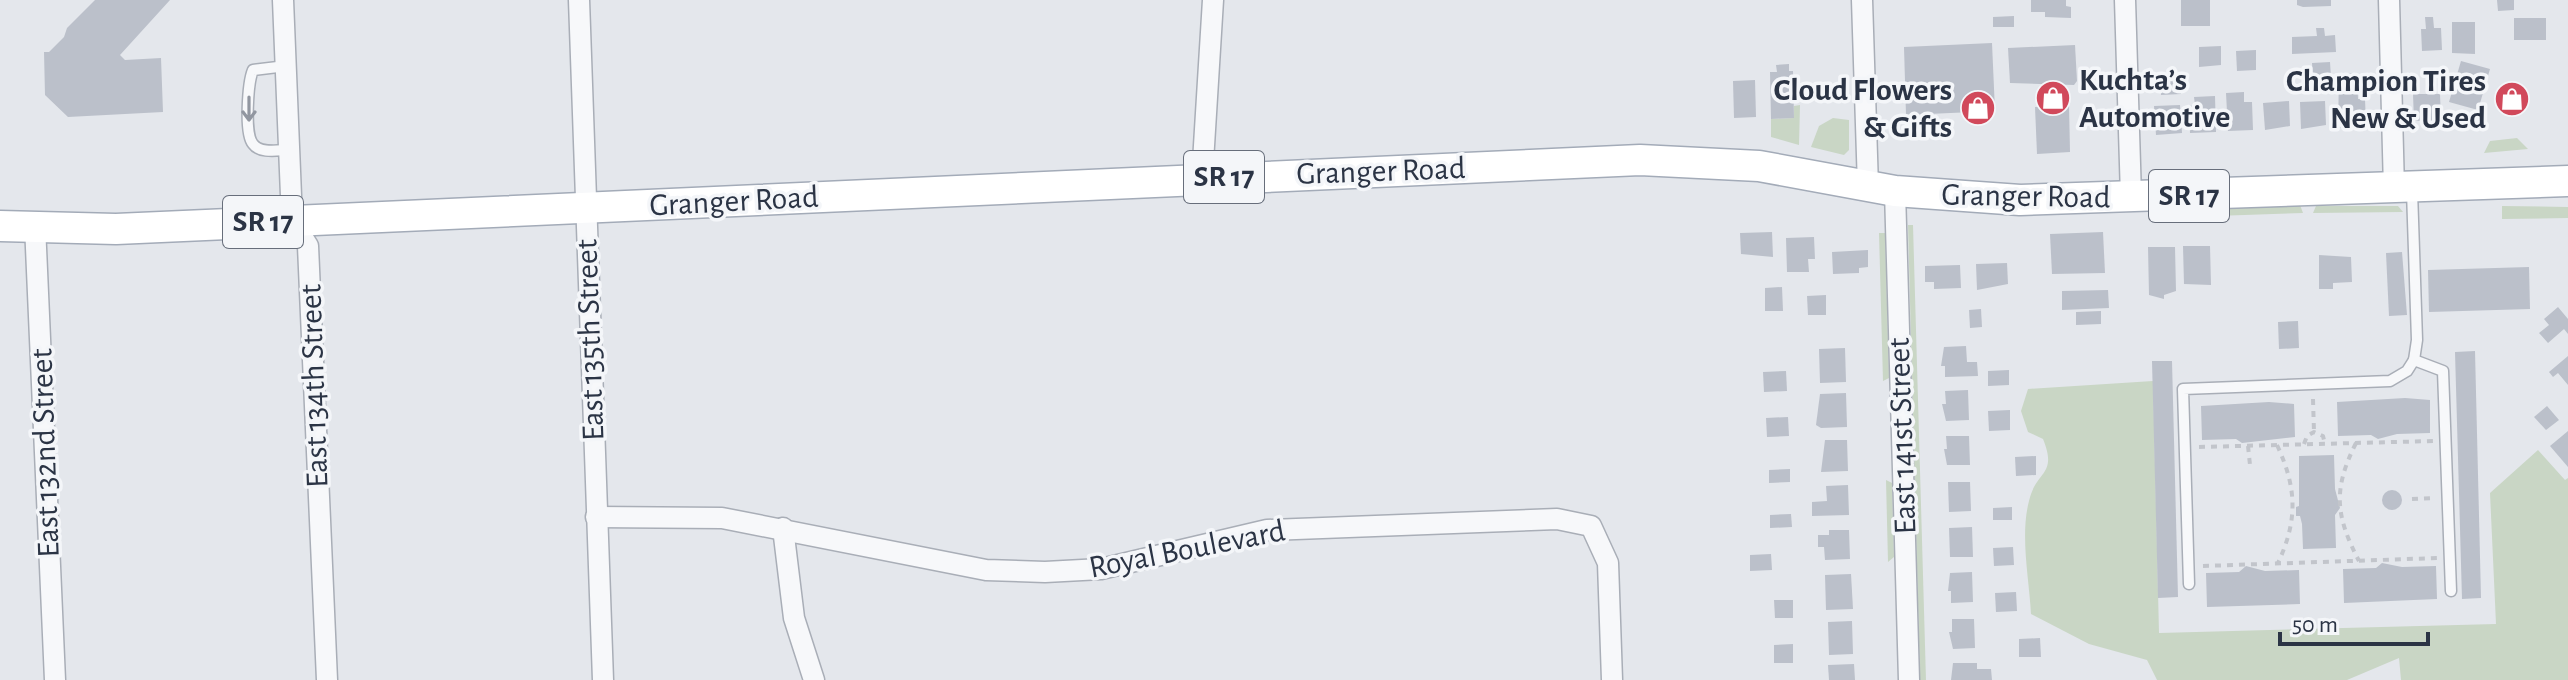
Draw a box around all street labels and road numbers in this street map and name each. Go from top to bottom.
road number: SR 17 [1184,151,1264,203]
street label: Granger Road [1296,152,1466,190]
road number: SR 17 [2149,170,2229,222]
street label: Granger Road [1941,179,2111,213]
street label: Granger Road [649,181,819,221]
road number: SR 17 [223,196,303,248]
street label: East 135th Street [570,239,610,441]
street label: East 134th Street [294,284,334,488]
street label: East 141st Street [1883,337,1921,535]
street label: East 132nd Street [25,348,65,558]
street label: Royal Boulevard [1086,514,1288,584]

